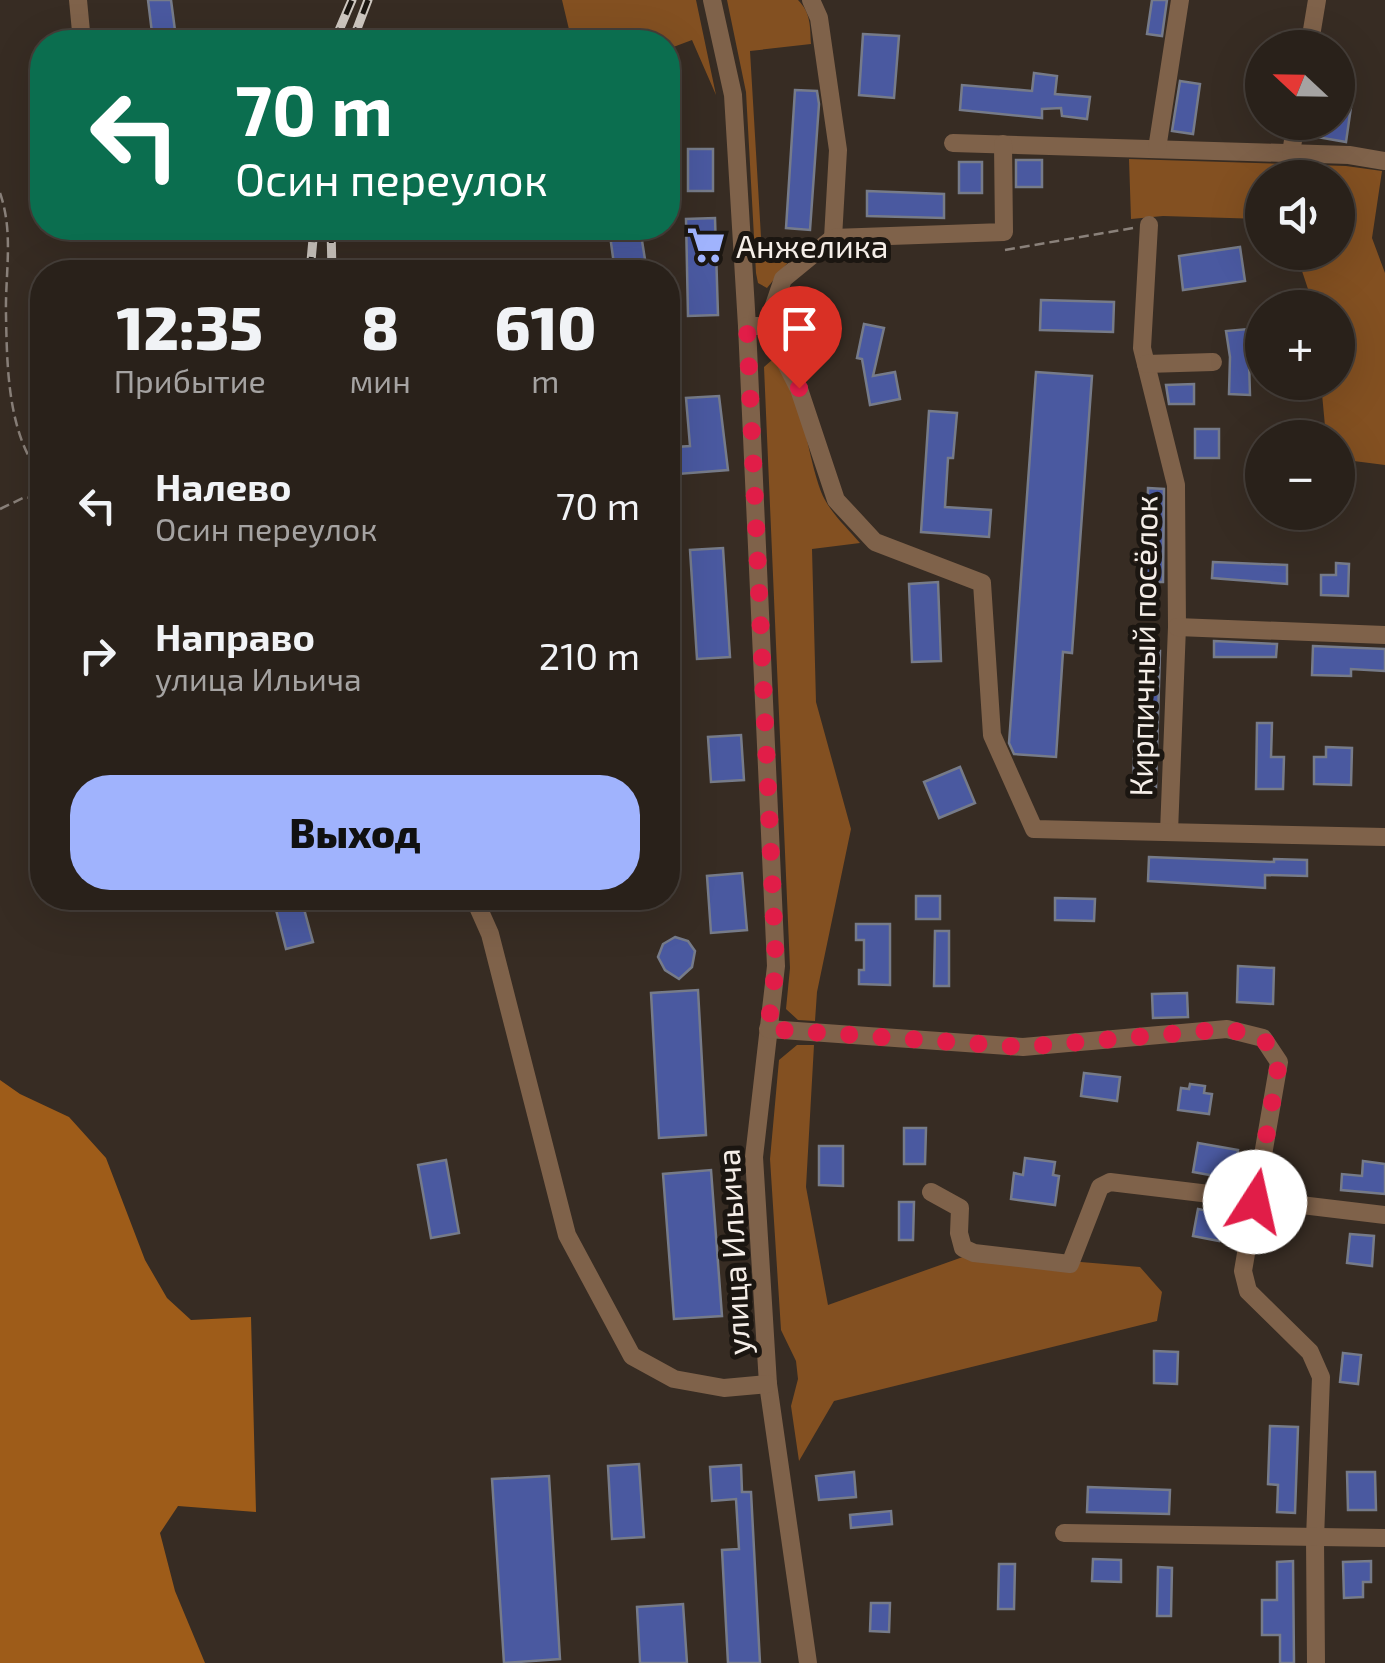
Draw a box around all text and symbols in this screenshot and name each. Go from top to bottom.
north arrow [1245,30,1355,140]
map controls [1245,30,1355,530]
text: 70 m [235,66,393,150]
icon: left [70,70,200,200]
text: Осин переулок [235,151,548,205]
button: sound [1245,160,1355,270]
supermarket icon: Анжелика [685,224,727,266]
place label: Анжелика [736,226,889,264]
pin [757,286,842,389]
text: 12:35 [116,290,263,362]
text: 8 [361,290,399,362]
text: 610 [494,290,596,362]
button: + [1245,290,1355,400]
icon: arrive [772,301,827,356]
text: Прибытие [114,361,266,399]
text: мин [349,361,411,399]
text: m [531,361,559,399]
button: − [1245,420,1355,530]
text: Налево [155,463,291,509]
icon: left [70,478,125,533]
text: 70 m [556,482,640,528]
street label: Кирпичный посёлок [1120,495,1164,797]
text: Осин переулок [155,509,377,547]
text: Направо [155,613,315,659]
icon: right [70,628,125,683]
text: 210 m [539,632,640,678]
text: улица Ильича [155,659,362,697]
button: Выход [70,775,640,890]
street label: улица Ильича [708,1148,757,1356]
position arrow [1203,1150,1307,1254]

